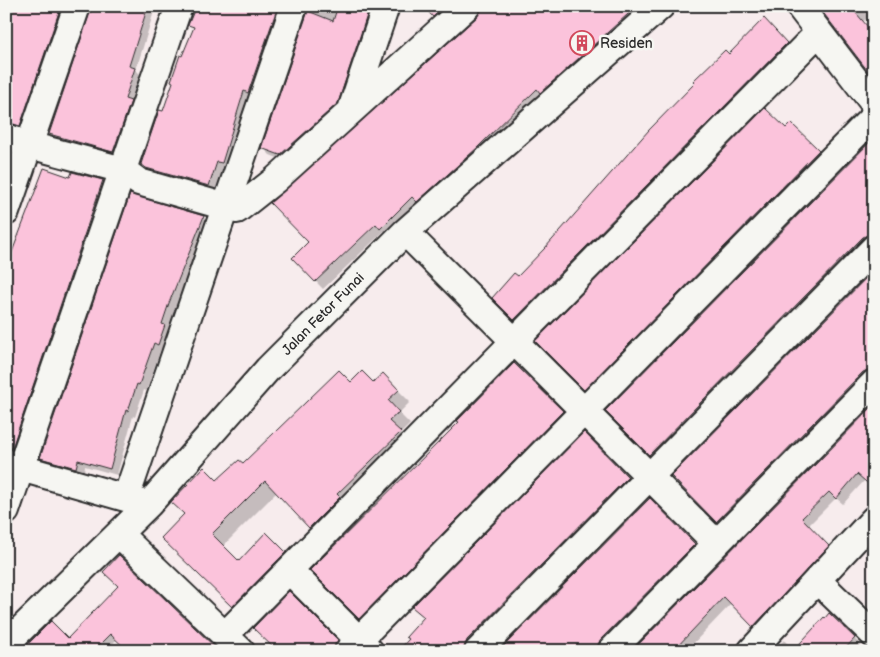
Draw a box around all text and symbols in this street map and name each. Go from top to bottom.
building icon: Residen [569,30,595,56]
place label: Residen [600,35,653,52]
street label: Jalan Fetor Funai [278,269,368,359]

